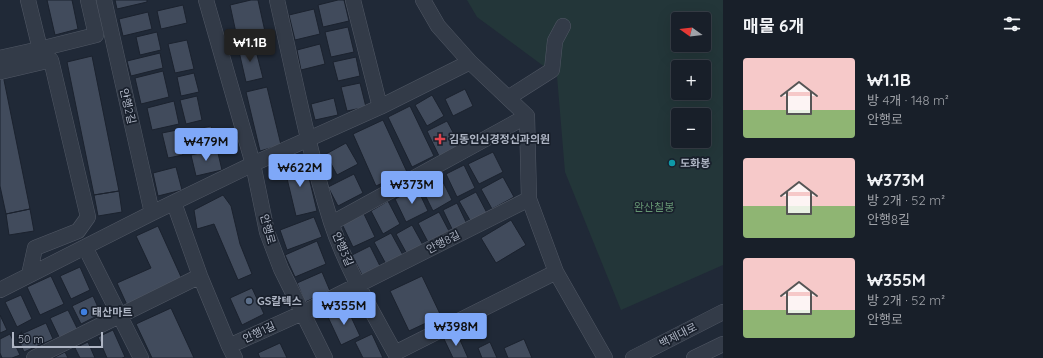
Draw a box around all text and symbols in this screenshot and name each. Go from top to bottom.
north arrow [671,12,711,52]
map controls [671,12,711,148]
icon: filters [1001,13,1023,35]
text: 매물 6개 [743,15,804,36]
pin: ₩1.1B [222,29,278,63]
text: ₩1.1B [233,34,267,50]
button: + [671,60,711,100]
text: ₩1.1B [867,69,911,90]
icon: home [775,74,823,122]
street label: 안행2길 [117,87,139,125]
text: 방 4개 · 148 m² [867,92,949,108]
button: − [671,108,711,148]
text: 안행로 [867,111,903,127]
pin: ₩479M [178,128,234,162]
place label: 김동인신경정신과의원 [449,132,550,146]
text: ₩479M [184,133,228,149]
marker: 김동인신경정신과의원 [434,133,446,145]
pin: ₩622M [272,154,328,188]
place label: 도화봉 [680,156,710,170]
marker: 도화봉 [667,158,677,168]
text: ₩622M [278,159,322,175]
text: ₩373M [867,169,925,190]
pin: ₩373M [384,171,440,205]
icon: home [775,174,823,222]
text: ₩373M [390,176,434,192]
text: 방 2개 · 52 m² [867,192,945,208]
park label: 완산칠봉 [634,200,674,214]
text: 안행8길 [867,211,910,227]
street label: 안행로 [257,213,279,245]
street label: 안행8길 [424,228,462,256]
street label: 안행3길 [329,230,357,268]
text: ₩355M [867,269,926,290]
icon: home [775,274,823,322]
pin: ₩355M [316,292,372,326]
text: 방 2개 · 52 m² [867,292,945,308]
place label: GS칼텍스 [257,294,302,308]
marker: GS칼텍스 [244,296,254,306]
text: ₩355M [322,297,366,313]
place label: 태산마트 [92,305,132,319]
marker: 태산마트 [79,307,89,317]
text: 안행로 [867,311,903,327]
pin: ₩398M [428,313,484,347]
street label: 안행1길 [240,318,278,346]
text: ₩398M [434,318,478,334]
street label: 백제대로 [657,320,699,350]
scale bar [12,330,103,349]
text: 50 m [18,332,44,346]

